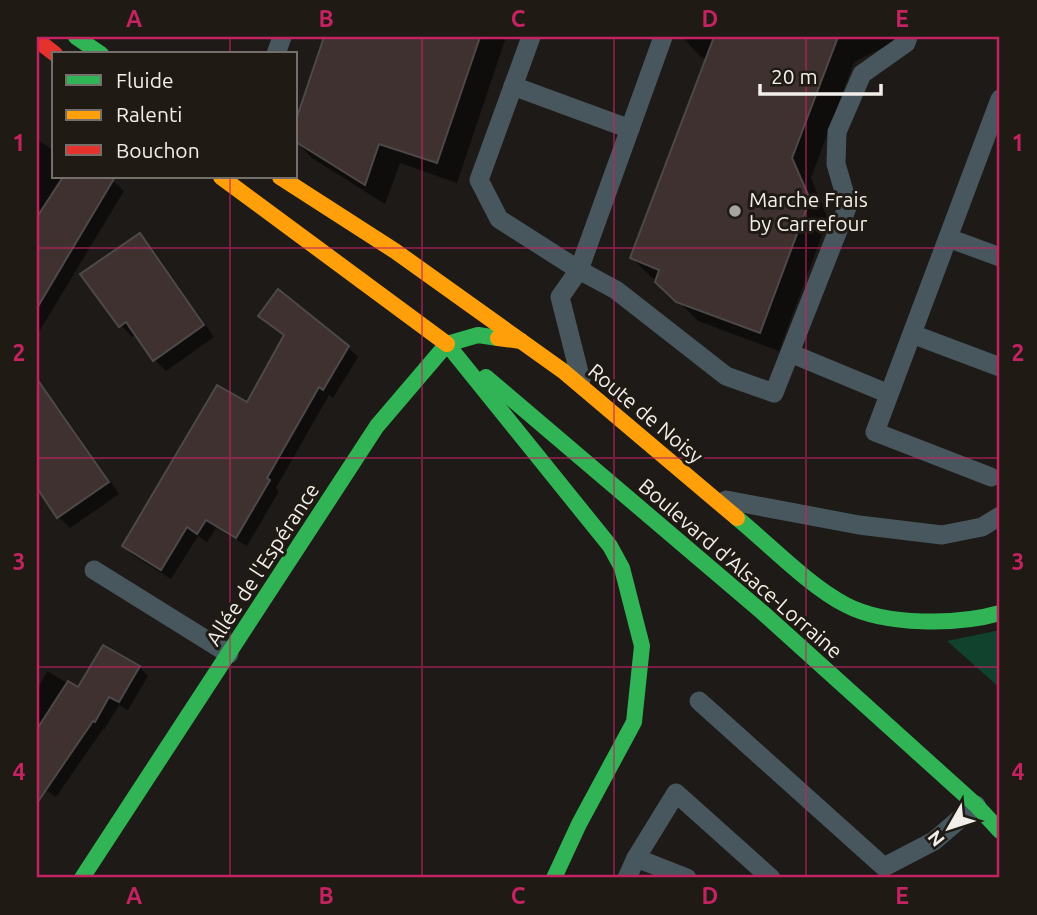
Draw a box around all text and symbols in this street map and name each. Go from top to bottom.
text: A [126,6,142,31]
text: B [318,6,334,31]
text: C [511,6,526,31]
text: D [702,6,718,31]
text: E [895,6,909,31]
legend [52,52,298,178]
scale bar [760,52,881,96]
text: 20 m [771,64,818,88]
text: Fluide [116,68,174,92]
text: Ralenti [116,102,182,126]
text: 1 [13,130,25,155]
text: 1 [1012,130,1024,155]
text: Bouchon [116,138,200,162]
place label: Marche Frais by Carrefour [749,187,868,235]
marker: Marche Frais by Carrefour [727,203,743,219]
text: 2 [13,340,25,365]
text: 2 [1012,340,1024,365]
street label: Route de Noisy [584,358,708,468]
street label: Boulevard d'Alsace-Lorraine [634,473,848,663]
street label: Allée de l'Espérance [201,478,323,650]
text: 3 [13,549,25,574]
text: 3 [1012,549,1024,574]
text: 4 [13,759,26,784]
text: 4 [1012,759,1025,784]
north arrow [914,792,984,862]
text: N [923,826,949,851]
text: A [126,883,142,908]
text: B [318,883,334,908]
text: C [511,883,526,908]
text: D [702,883,718,908]
text: E [895,883,909,908]

